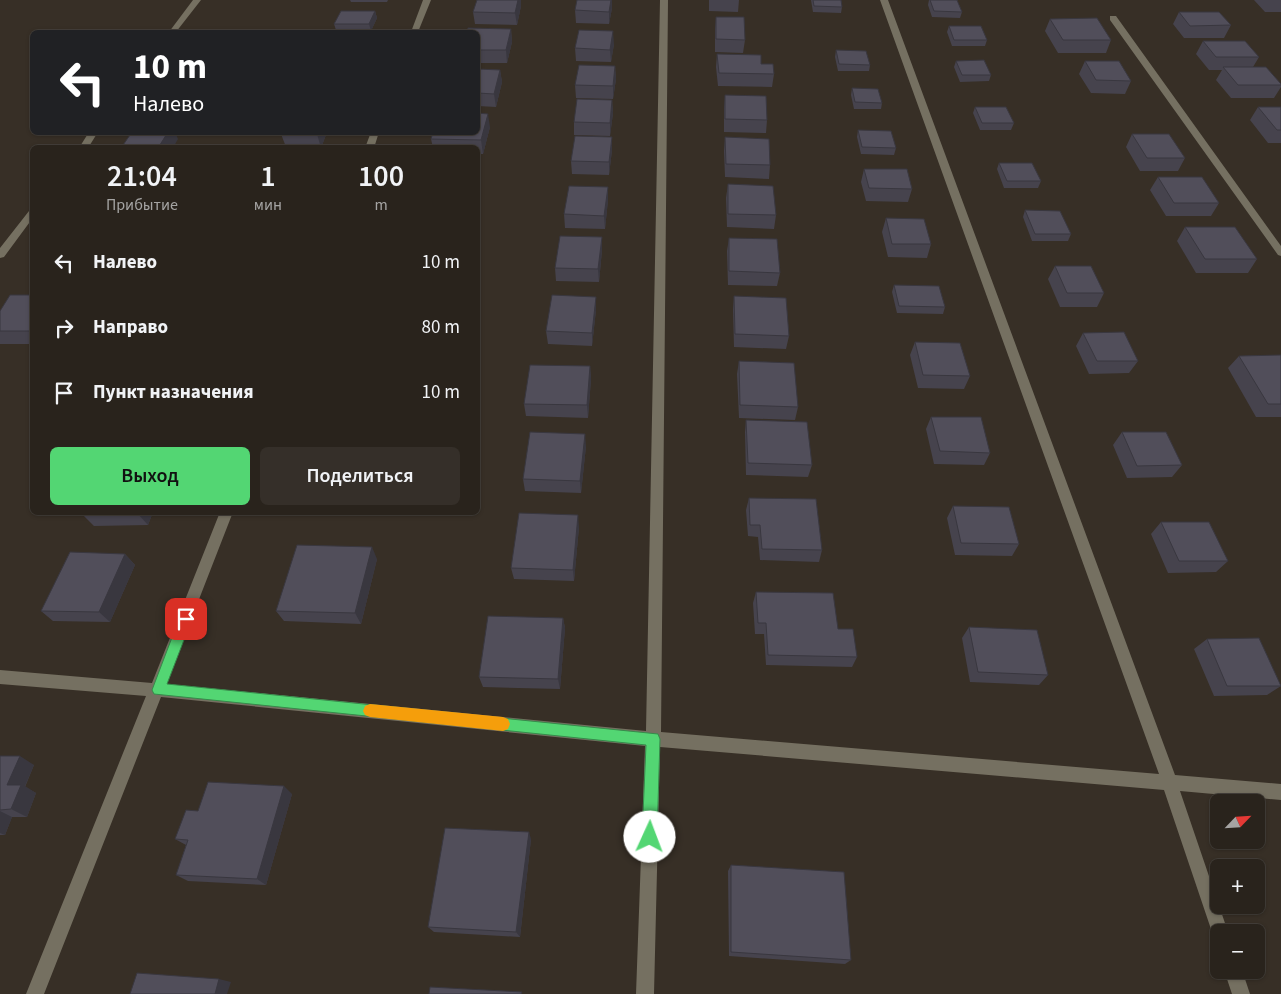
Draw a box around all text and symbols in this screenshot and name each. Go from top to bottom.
text: 10 m [133,42,207,92]
icon: left [50,50,115,115]
text: Налево [133,88,204,120]
text: 21:04 [107,155,177,198]
text: 1 [260,155,276,198]
text: 100 [358,155,404,198]
text: Прибытие [106,194,178,216]
text: мин [254,194,282,216]
text: m [374,194,388,216]
icon: left [50,249,78,277]
text: Налево [93,249,157,276]
text: 10 m [422,249,460,276]
icon: right [50,314,78,342]
text: Направо [93,314,168,341]
text: 80 m [422,314,460,341]
icon: arrive [50,379,78,407]
text: Пункт назначения [93,379,254,406]
text: 10 m [422,379,460,406]
button: Выход [50,447,250,505]
button: Поделиться [260,447,460,505]
pin [165,598,207,640]
icon: arrive [172,605,200,633]
north arrow [1210,794,1265,849]
map controls [1210,794,1265,979]
position arrow [623,810,675,862]
button: + [1210,859,1265,914]
button: − [1210,924,1265,979]

